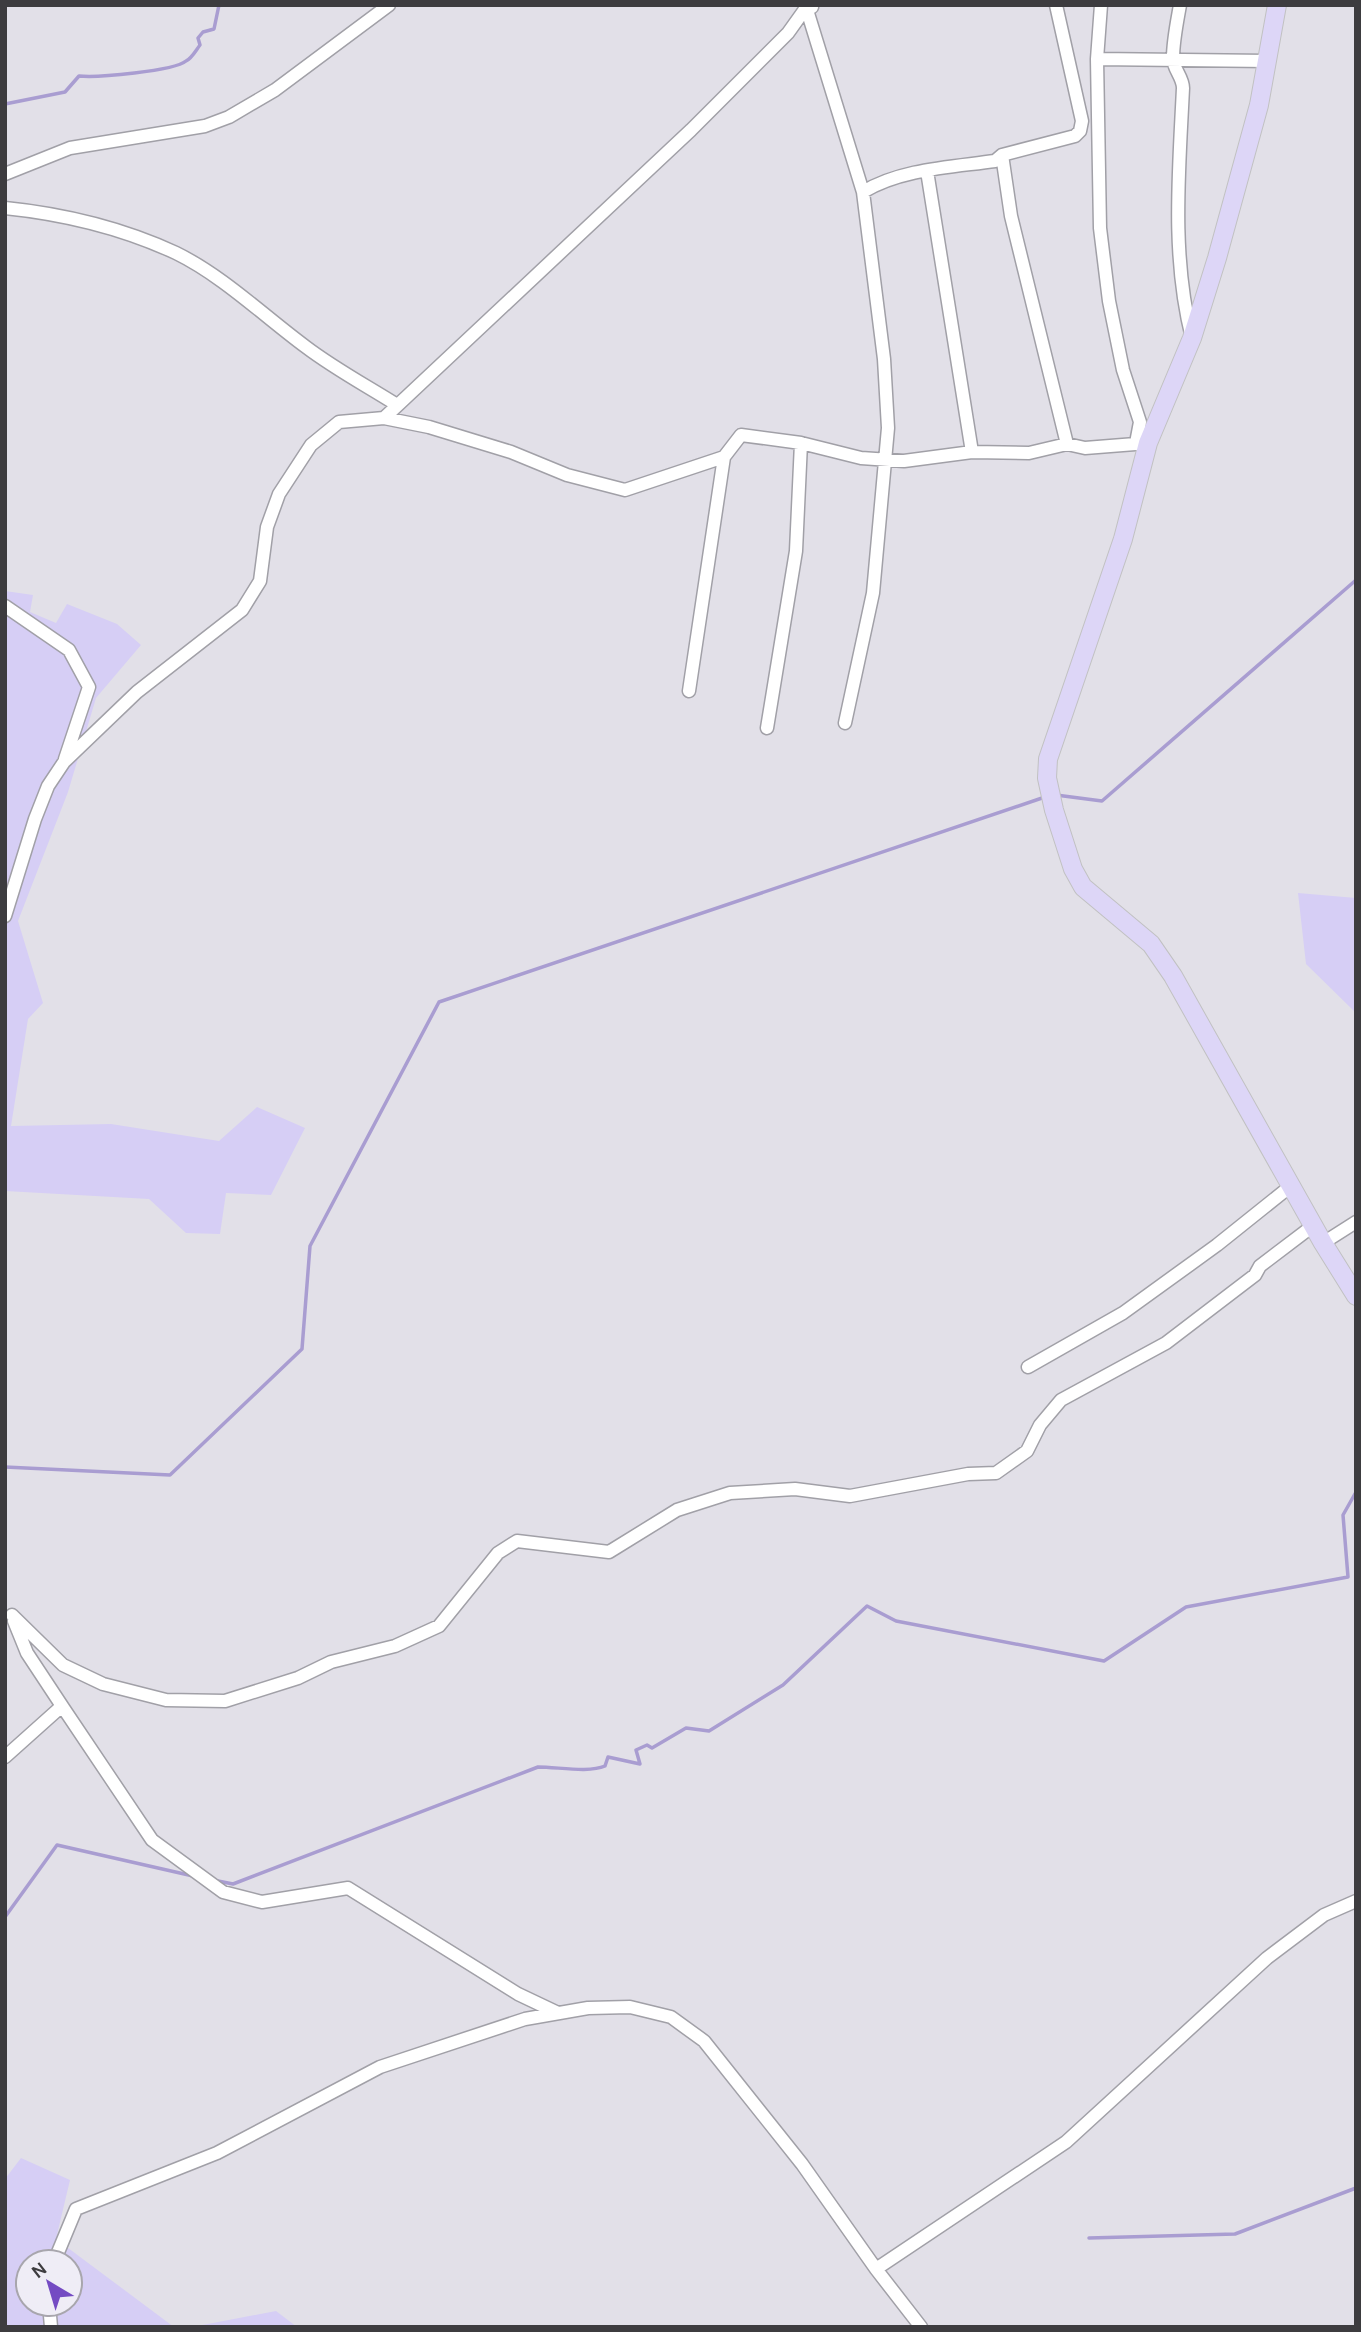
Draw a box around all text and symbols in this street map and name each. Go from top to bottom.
north arrow [14,2248,84,2318]
text: N [27,2258,51,2283]

